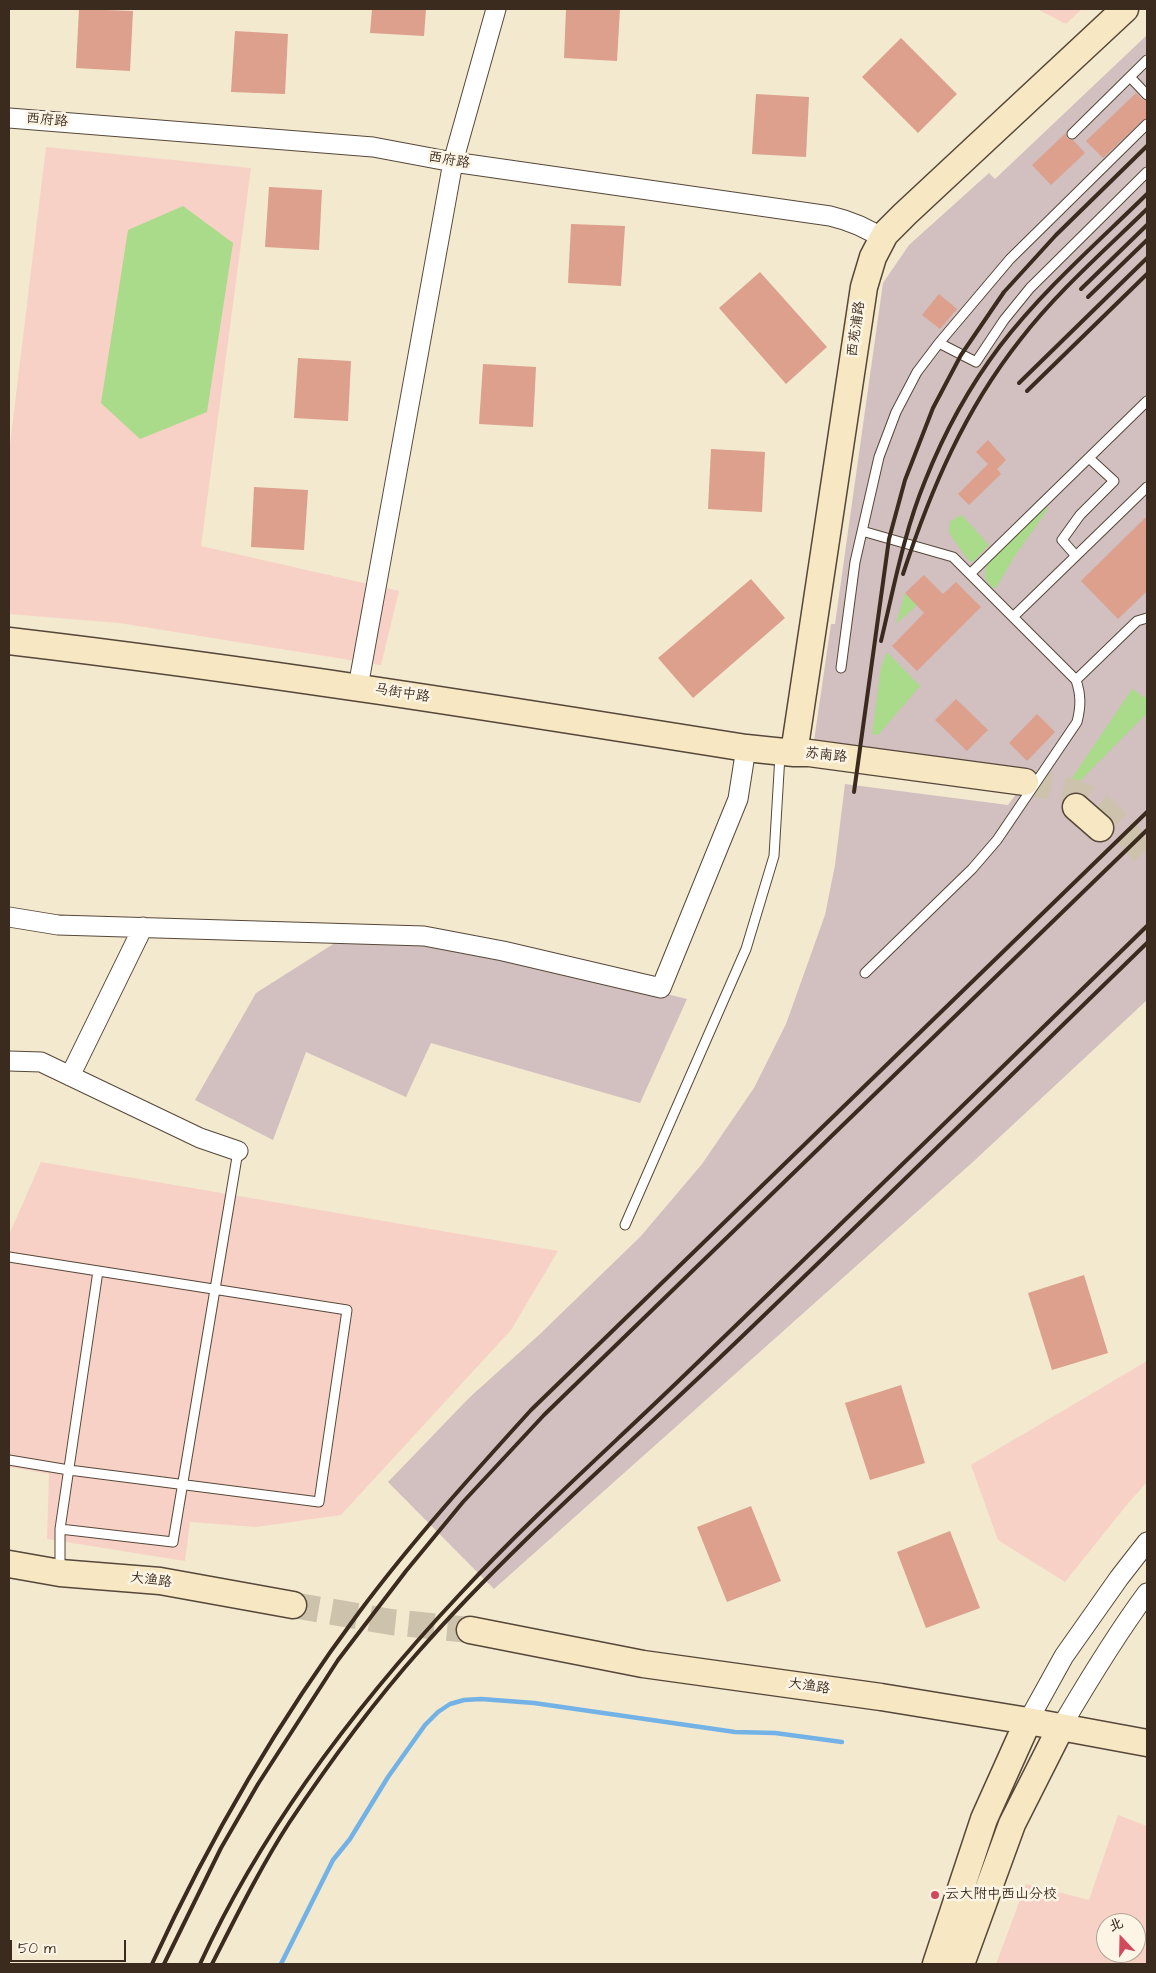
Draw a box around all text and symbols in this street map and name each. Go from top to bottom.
street label: 西府路 [25,111,69,131]
street label: 西府路 [427,149,471,173]
street label: 西苑浦路 [845,300,869,358]
street label: 马街中路 [373,681,431,707]
street label: 苏南路 [804,745,848,767]
street label: 大渔路 [129,1570,173,1592]
street label: 大渔路 [787,1676,831,1698]
place label: 云大附中西山分校 [945,1887,1057,1903]
marker: 云大附中西山分校 [929,1889,941,1901]
north arrow [1096,1913,1146,1963]
text: 北 [1106,1913,1126,1937]
scale bar [12,1930,129,1962]
text: 50 m [18,1938,56,1959]

